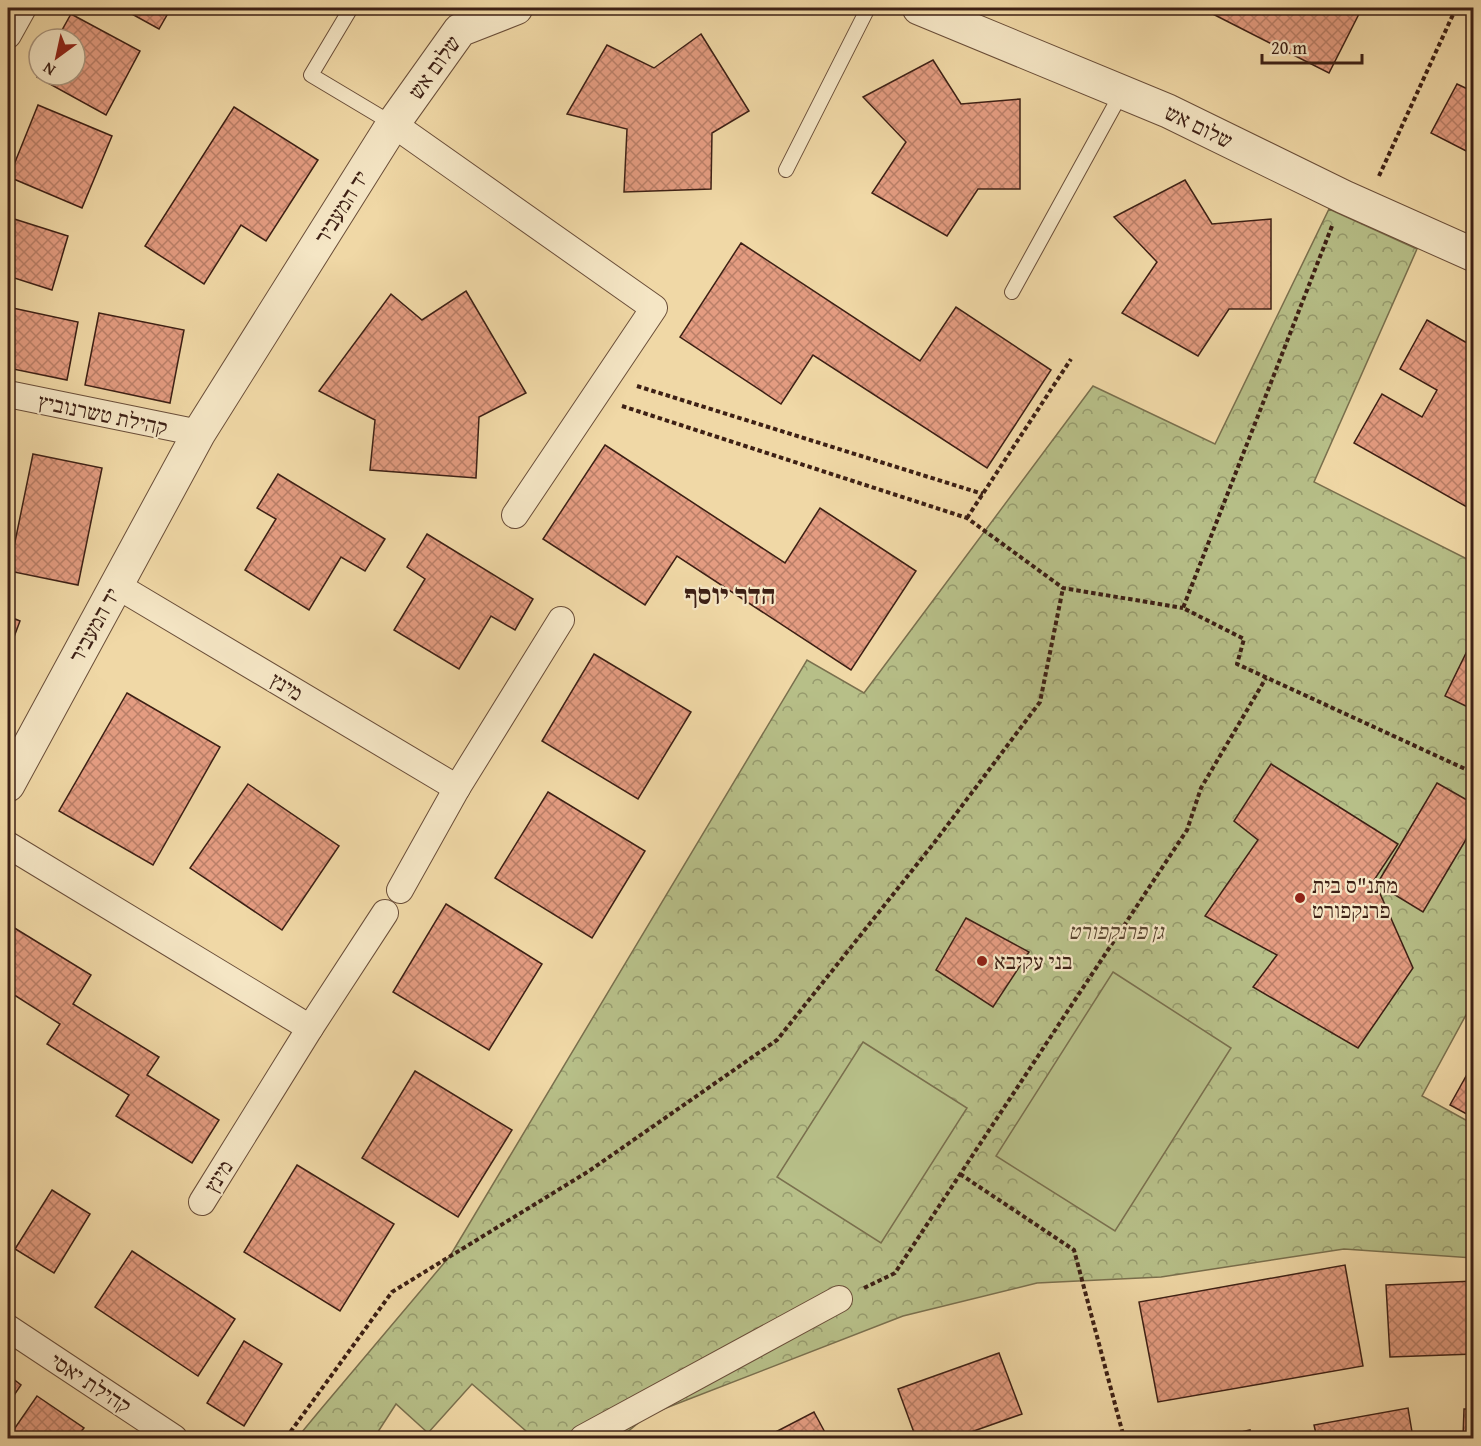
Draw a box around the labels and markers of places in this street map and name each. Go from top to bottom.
place label: מתנ"ס בית פרנקפורט [1312,869,1398,926]
marker: מתנ"ס בית פרנקפורט [1293,891,1307,905]
place label: בני עקיבא [994,945,1072,977]
marker: בני עקיבא [975,954,989,968]

